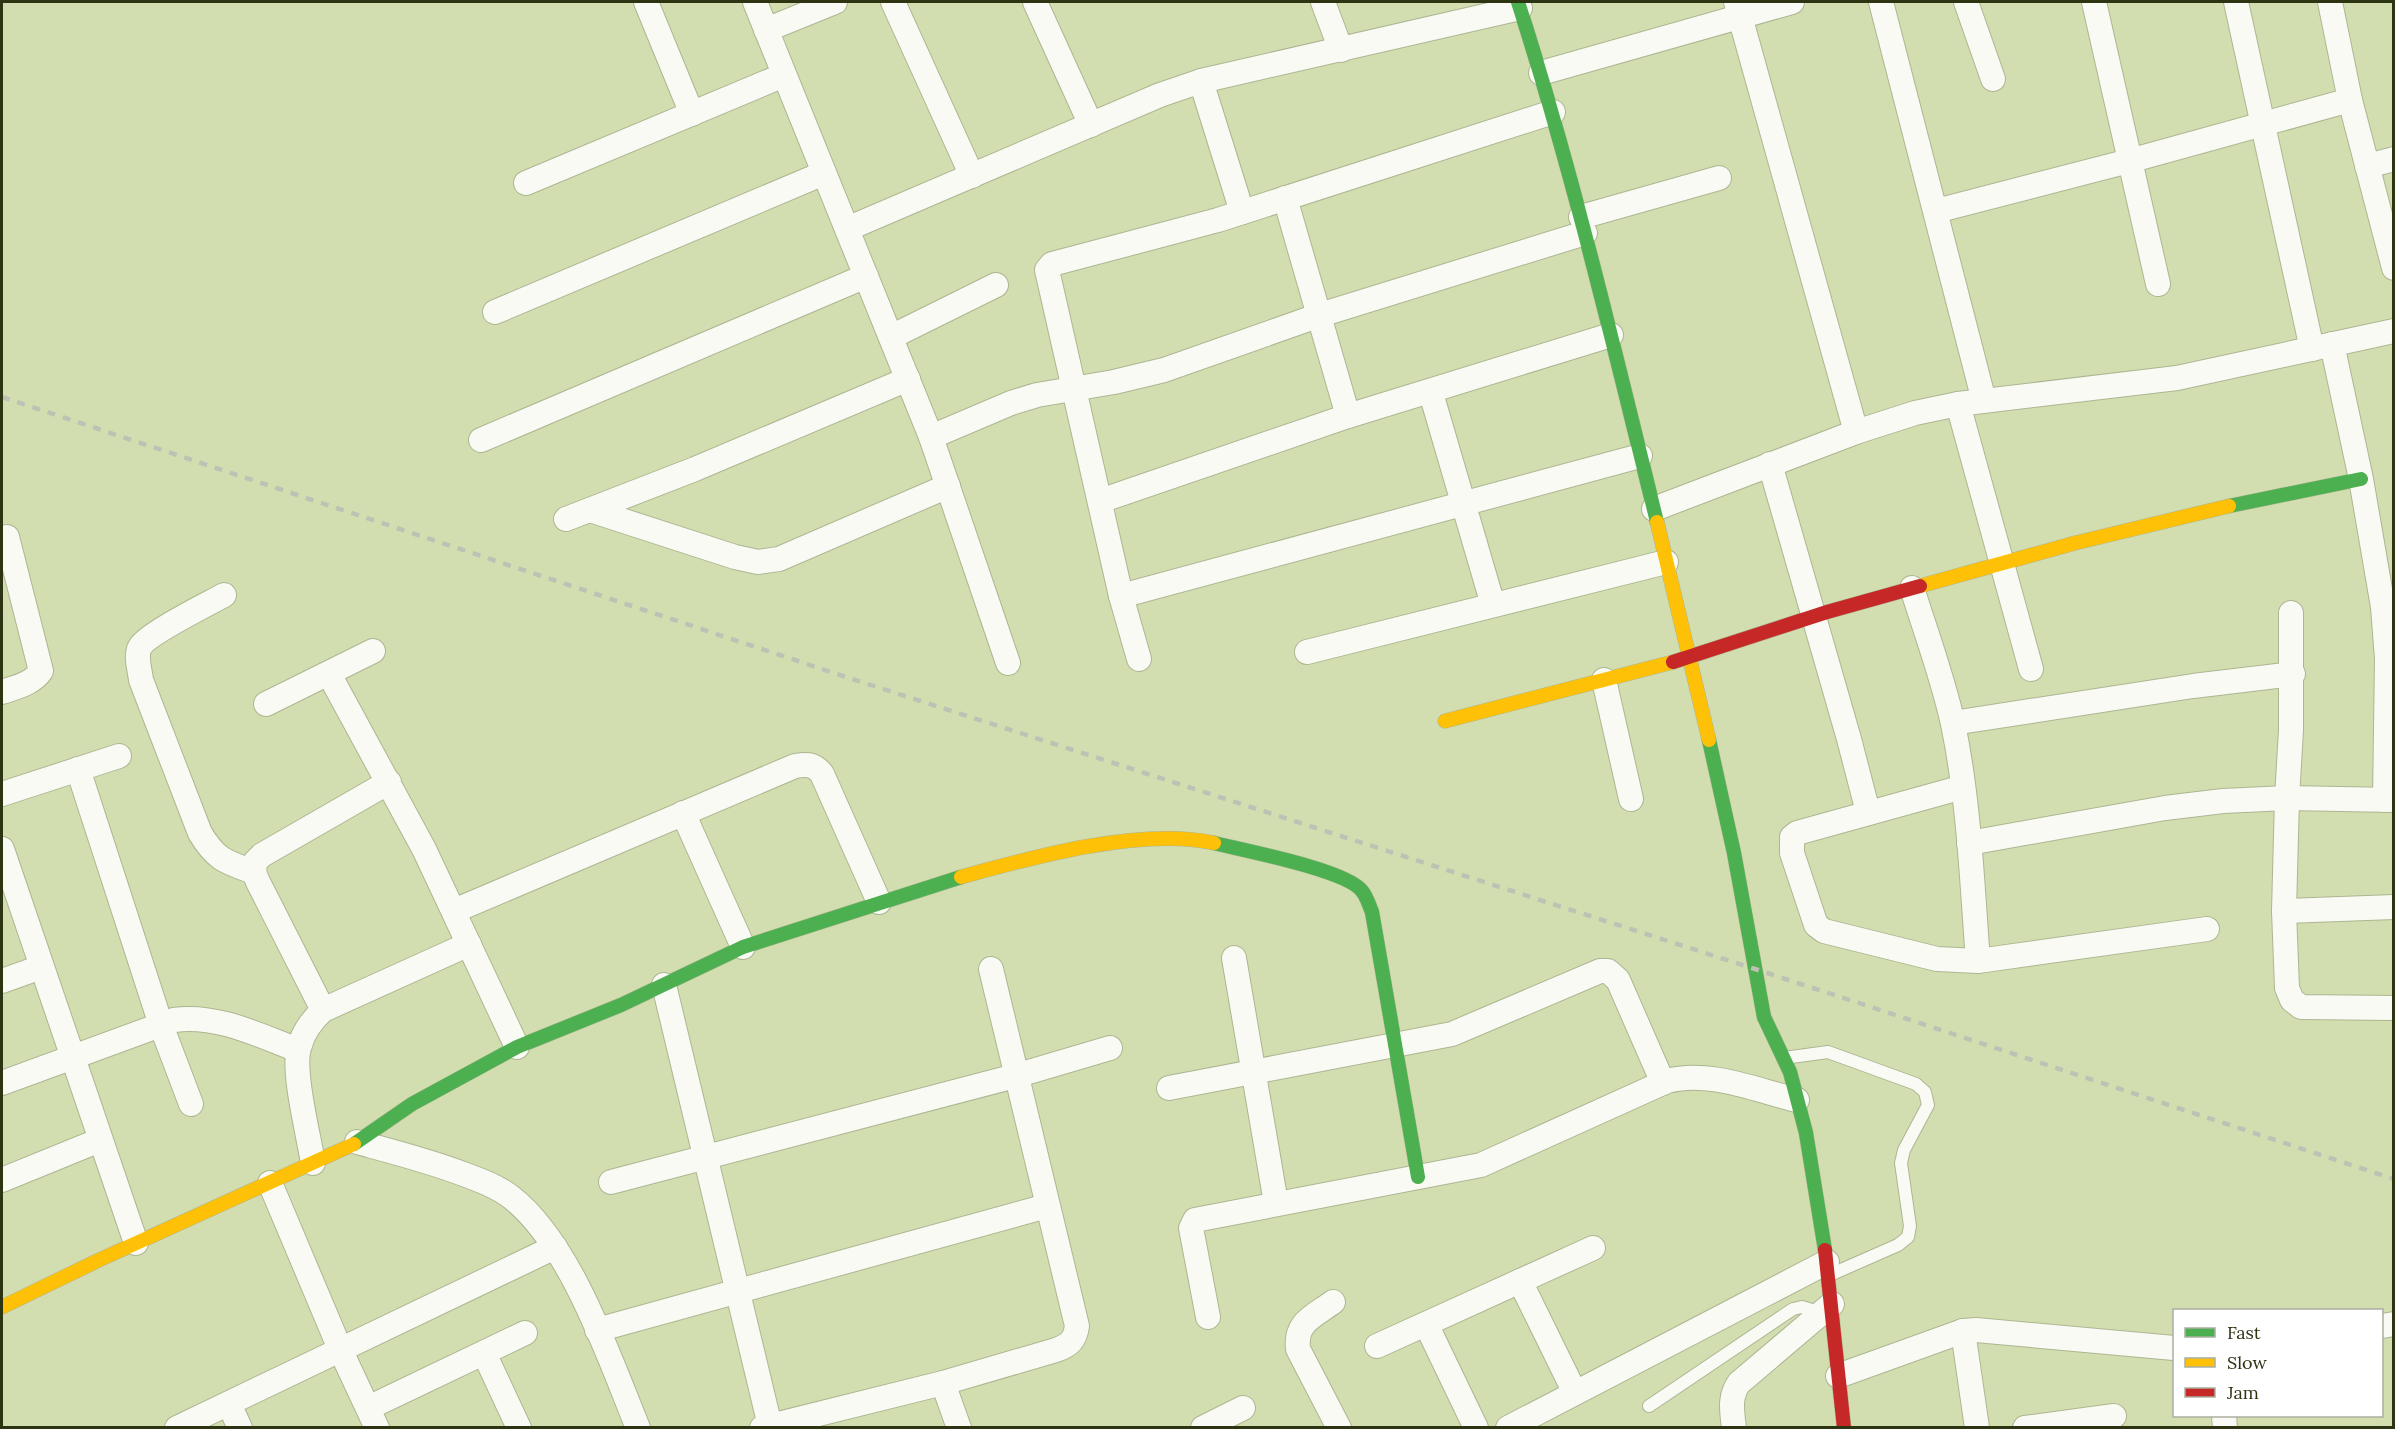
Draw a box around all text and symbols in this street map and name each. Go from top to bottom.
legend [2173,1309,2383,1417]
text: Fast [2227,1321,2261,1344]
text: Slow [2227,1351,2267,1374]
text: Jam [2226,1381,2259,1404]

